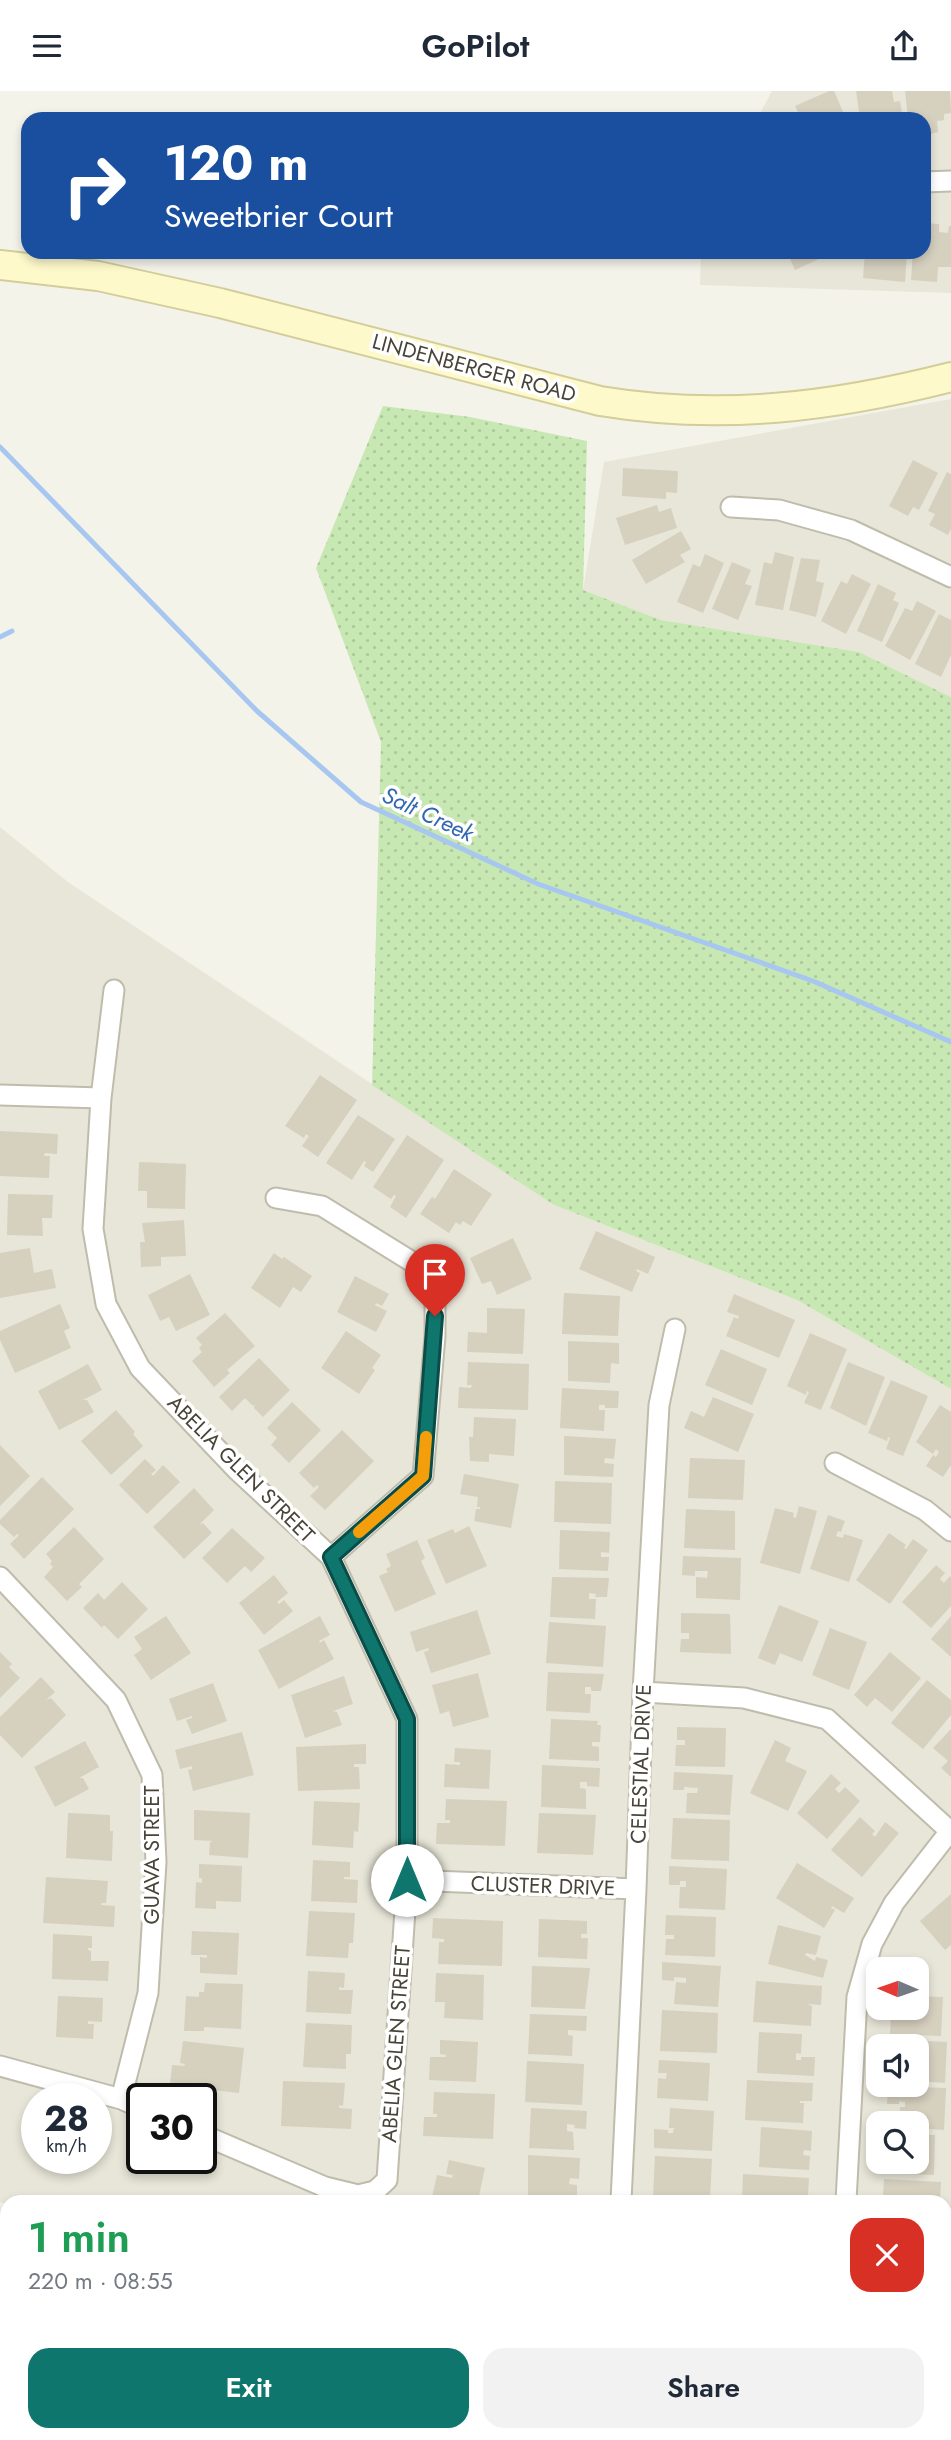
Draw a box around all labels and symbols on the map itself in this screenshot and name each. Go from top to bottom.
street label: LINDENBERGER ROAD [369,326,579,410]
water label: Salt Creek [376,778,481,851]
pin [405,1244,465,1316]
street label: ABELIA GLEN STREET [161,1389,322,1550]
street label: CELESTIAL DRIVE [623,1684,659,1844]
street label: GUAVA STREET [137,1785,167,1925]
position arrow [370,1843,444,1917]
street label: CLUSTER DRIVE [470,1868,616,1904]
street label: ABELIA GLEN STREET [374,1944,418,2144]
north arrow [866,1957,929,2019]
speed limit sign: 30 [126,2083,217,2174]

